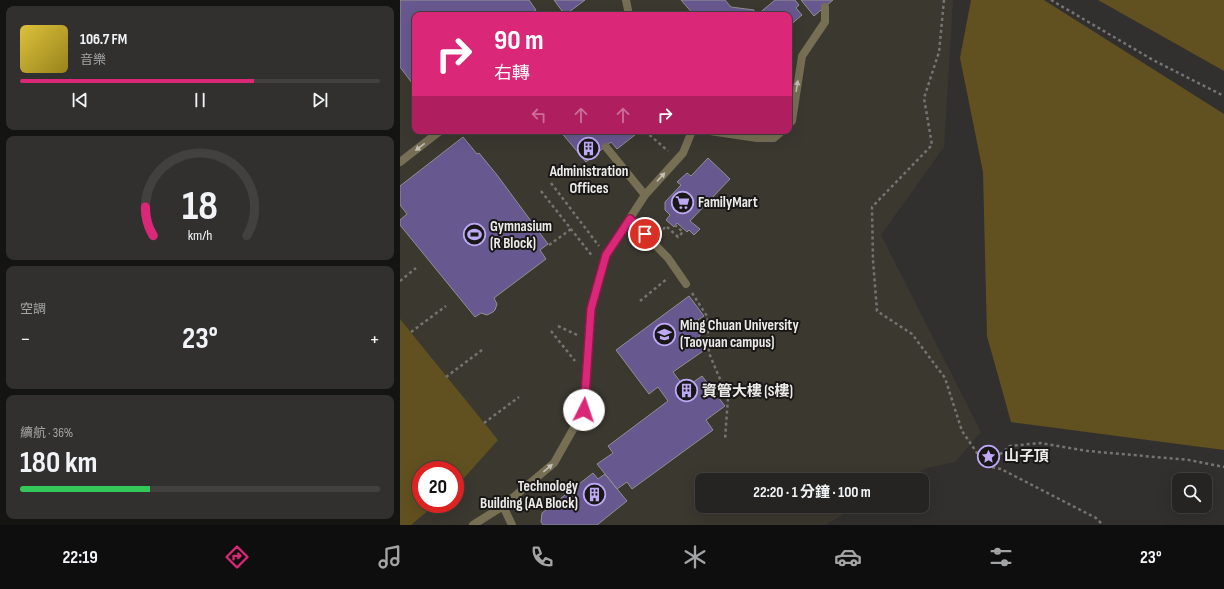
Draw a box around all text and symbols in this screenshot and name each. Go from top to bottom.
text: 90 m [494,24,544,57]
icon: right [428,28,480,80]
text: 106.7 FM [80,30,127,49]
text: 音樂 [80,52,106,68]
text: 右轉 [494,63,530,84]
one-way arrow [794,80,800,92]
icon: previous [69,89,91,111]
icon: pause [189,89,211,111]
icon: next [309,89,331,111]
icon: left [528,104,550,126]
icon: ahead [570,104,592,126]
icon: ahead [612,104,634,126]
icon: right [654,104,676,126]
building icon: Administration Offices [576,135,602,161]
one-way arrow [415,142,426,151]
place label: Administration Offices [549,162,628,198]
one-way arrow [656,172,666,182]
text: 18 [182,181,218,230]
supermarket icon: FamilyMart [669,189,695,215]
place label: FamilyMart [698,193,758,212]
place label: Gymnasium (R Block) [490,217,552,253]
pin [628,217,662,251]
sports icon: Gymnasium (R Block) [462,222,488,248]
icon: arrive [634,223,656,245]
text: km/h [188,226,212,243]
text: 空調 [20,301,46,317]
place label: Ming Chuan University (Taoyuan campus) [680,316,799,352]
text: 23° [182,321,218,357]
school or university icon: Ming Chuan University (Taoyuan campus) [652,321,678,347]
text: − [20,326,31,353]
text: + [369,326,380,353]
building icon: 資管大樓 (S樓) [674,378,700,404]
place label: 資管大樓 (S樓) [702,382,793,401]
position arrow [563,389,605,431]
text: 續航 · 36% [20,425,73,441]
place icon: 山子頂 [976,443,1002,469]
text: 180 km [20,445,97,481]
place label: 山子頂 [1004,447,1049,466]
speed limit sign: 20 [412,461,464,513]
one-way arrow [543,463,553,472]
map controls [1172,473,1212,513]
button: search [1172,473,1212,513]
place label: Technology Building (AA Block) [480,477,579,513]
building icon: Technology Building (AA Block) [581,482,607,508]
text: 22:20 · 1 分鐘 · 100 m [753,483,871,502]
icon: directions [223,543,251,571]
icon: music [376,543,404,571]
icon: phone [528,543,556,571]
icon: climate [681,543,709,571]
icon: car [834,543,862,571]
icon: filters [987,543,1015,571]
text: 22:19 [62,547,98,568]
text: 23° [1140,547,1162,568]

